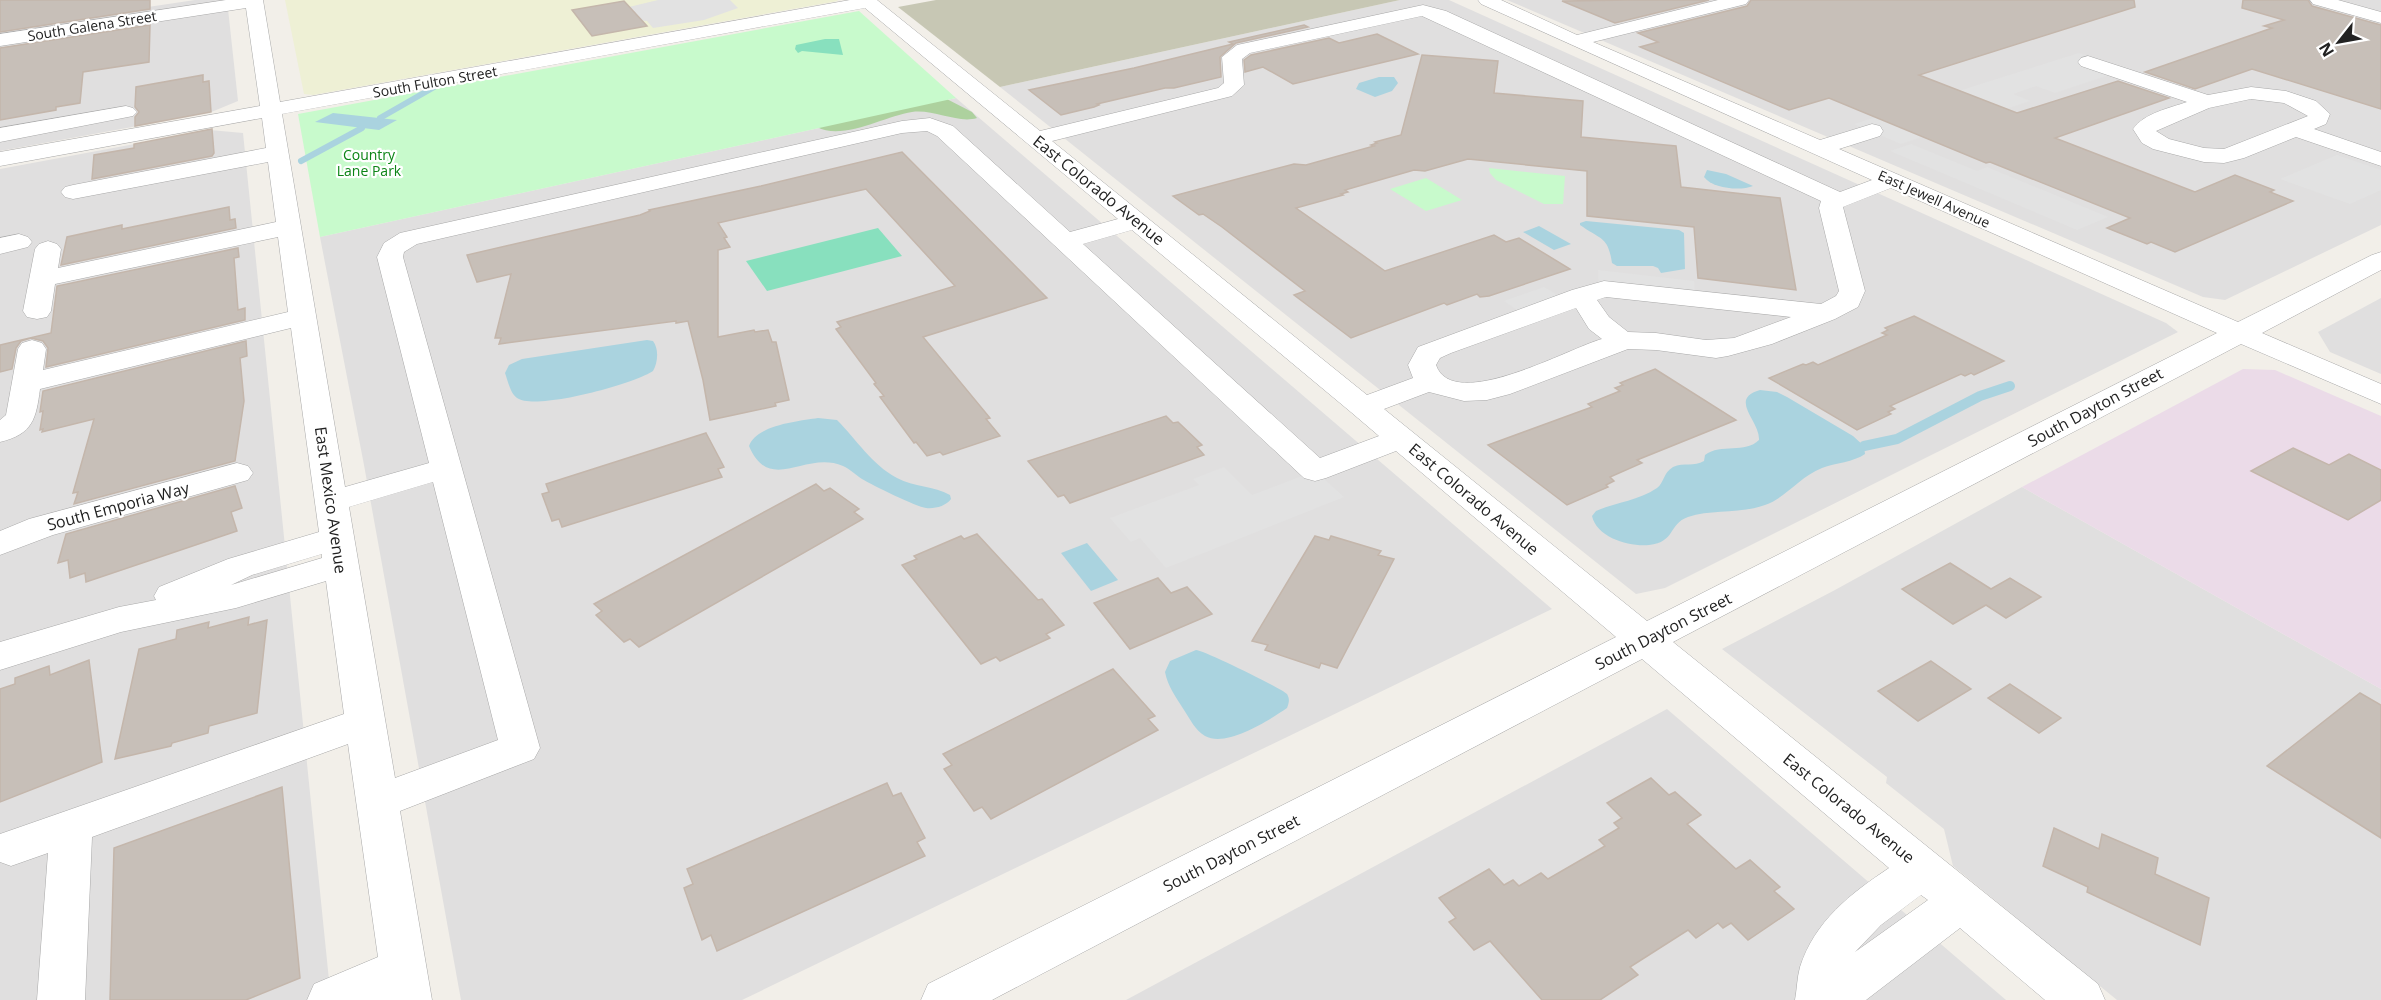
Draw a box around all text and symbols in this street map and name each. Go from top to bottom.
street label: South Galena Street [26,6,158,45]
north arrow [2309,12,2369,72]
text: N [2313,38,2339,61]
street label: South Fulton Street [371,61,499,102]
street label: East Colorado Avenue [1029,130,1169,250]
park label: Country Lane Park [337,145,402,180]
street label: East Jewell Avenue [1875,165,1993,232]
street label: South Dayton Street [2023,362,2167,452]
street label: East Mexico Avenue [310,425,352,575]
street label: East Colorado Avenue [1404,438,1544,560]
street label: South Emporia Way [44,476,192,536]
street label: South Dayton Street [1591,587,1735,675]
street label: East Colorado Avenue [1779,748,1919,868]
street label: South Dayton Street [1159,809,1303,897]

